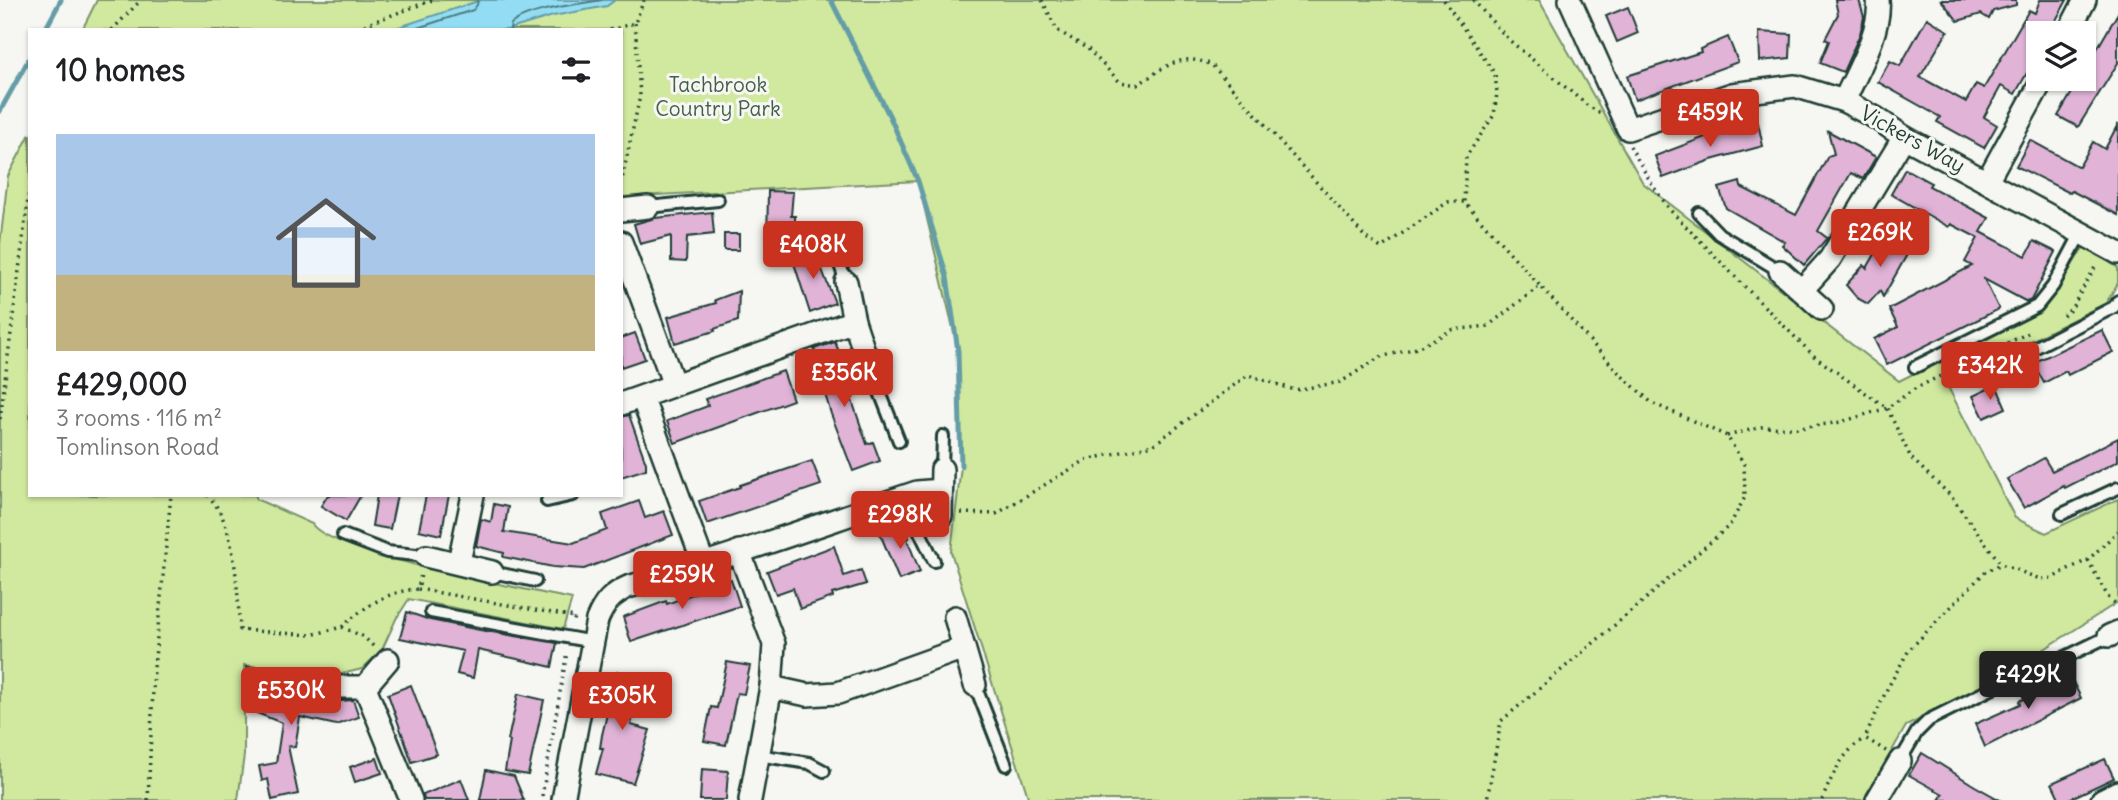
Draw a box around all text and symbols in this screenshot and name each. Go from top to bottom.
map controls [2026,21,2096,91]
button: layers [2026,21,2096,91]
text: 10 homes [56,51,185,89]
icon: filters [557,51,595,89]
park label: Tachbrook Country Park [655,71,781,122]
pin: £459K [1661,90,1759,149]
text: £459K [1677,97,1743,126]
street label: Vickers Way [1856,99,1970,179]
icon: home [263,180,389,306]
pin: £269K [1831,210,1929,269]
text: £269K [1847,217,1913,246]
pin: £408K [764,222,862,281]
text: £408K [779,229,847,258]
pin: £342K [1941,342,2039,402]
pin: £356K [795,350,893,409]
text: £342K [1957,350,2023,379]
text: £356K [811,357,877,386]
text: £429,000 [56,365,188,403]
text: 3 rooms · 116 m² [56,403,222,432]
text: Tomlinson Road [56,432,219,461]
pin: £298K [851,491,949,551]
text: £298K [867,499,933,528]
pin: £259K [633,552,731,611]
text: £259K [649,559,715,588]
pin: £429K [1979,652,2077,711]
text: £429K [1995,659,2061,688]
pin: £530K [242,668,340,727]
pin: £305K [573,672,671,732]
text: £530K [257,675,325,704]
text: £305K [588,680,656,709]

